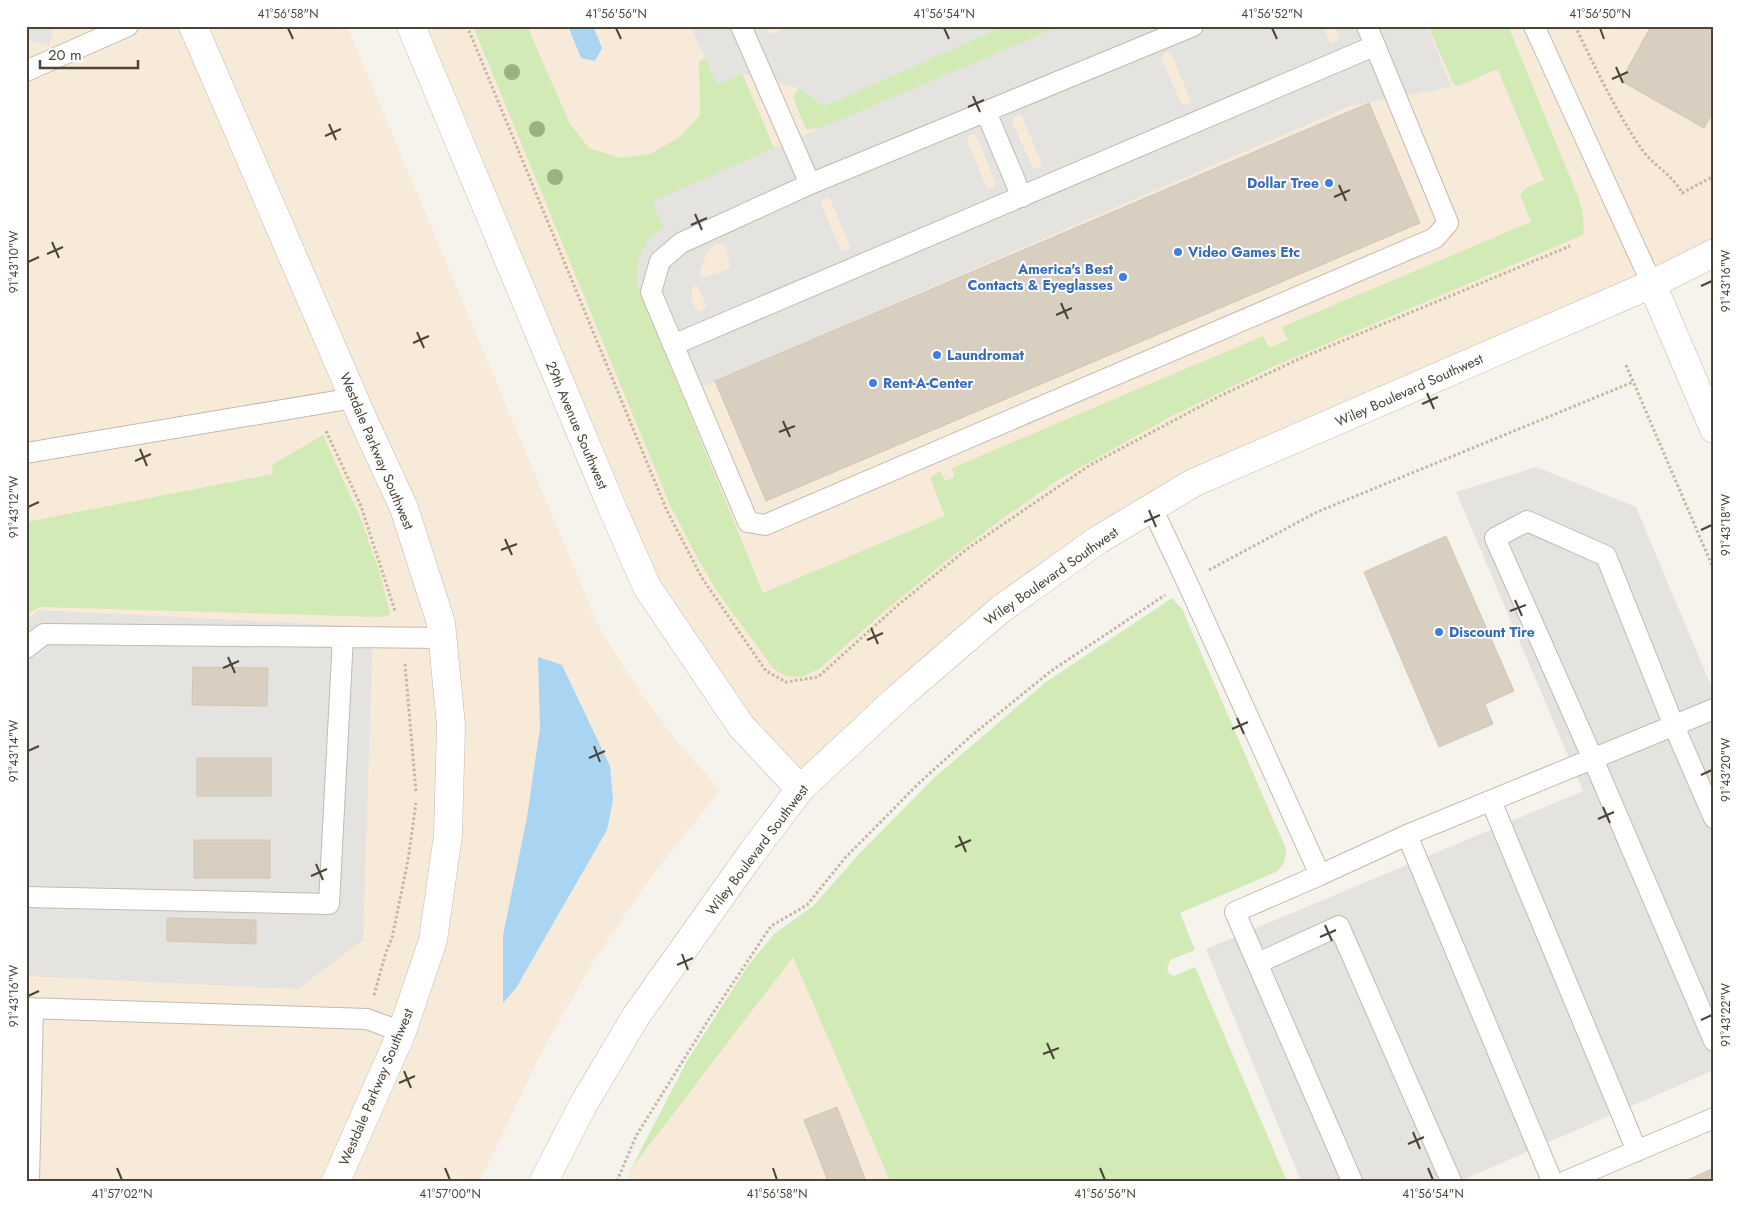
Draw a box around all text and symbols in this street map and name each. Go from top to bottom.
text: 41°56'58"N [257,5,319,23]
text: 41°56'56"N [585,5,647,23]
text: 41°56'54"N [913,5,975,23]
text: 41°56'52"N [1241,5,1303,23]
text: 41°56'50"N [1569,5,1631,23]
scale bar [40,38,138,70]
text: 20 m [48,44,82,66]
place label: Dollar Tree [1247,173,1319,193]
marker: Dollar Tree [1323,177,1335,189]
text: 91°43'10"W [5,231,23,293]
place label: Video Games Etc [1187,242,1300,262]
marker: Video Games Etc [1172,246,1184,258]
text: 91°43'16"W [1717,250,1735,312]
place label: America's Best Contacts & Eyeglasses [968,259,1114,295]
marker: America's Best Contacts & Eyeglasses [1117,271,1129,283]
place label: Laundromat [947,345,1025,365]
street label: Wiley Boulevard Southwest [1332,348,1487,432]
marker: Laundromat [931,349,943,361]
street label: 29th Avenue Southwest [541,358,613,493]
street label: Westdale Parkway Southwest [335,369,419,533]
place label: Rent-A-Center [883,373,973,393]
marker: Rent-A-Center [867,377,879,389]
text: 91°43'12"W [5,476,23,538]
text: 91°43'18"W [1717,494,1735,556]
street label: Wiley Boulevard Southwest [980,522,1123,630]
place label: Discount Tire [1449,622,1535,642]
marker: Discount Tire [1433,626,1445,638]
text: 91°43'14"W [5,720,23,782]
text: 91°43'20"W [1717,738,1735,802]
street label: Wiley Boulevard Southwest [701,780,813,920]
text: 91°43'16"W [5,965,23,1027]
text: 91°43'22"W [1717,983,1735,1047]
street label: Westdale Parkway Southwest [334,1005,418,1169]
text: 41°57'02"N [91,1185,153,1203]
text: 41°57'00"N [419,1185,481,1203]
text: 41°56'58"N [746,1185,808,1203]
text: 41°56'56"N [1074,1185,1136,1203]
text: 41°56'54"N [1402,1185,1464,1203]

